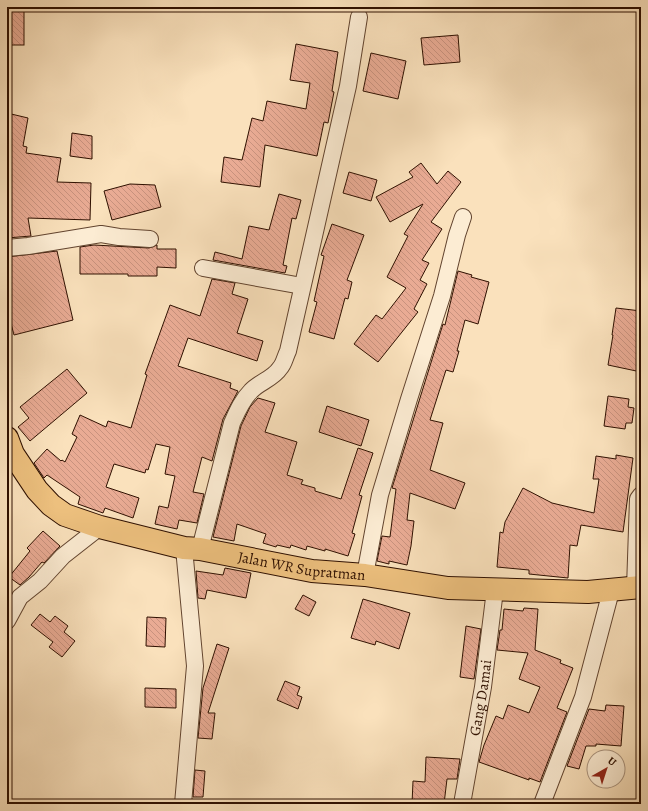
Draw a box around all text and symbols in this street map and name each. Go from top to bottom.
street label: Jalan WR Supratman [236,547,366,585]
street label: Gang Damai [464,658,496,737]
north arrow [586,749,626,789]
text: U [604,754,620,770]

